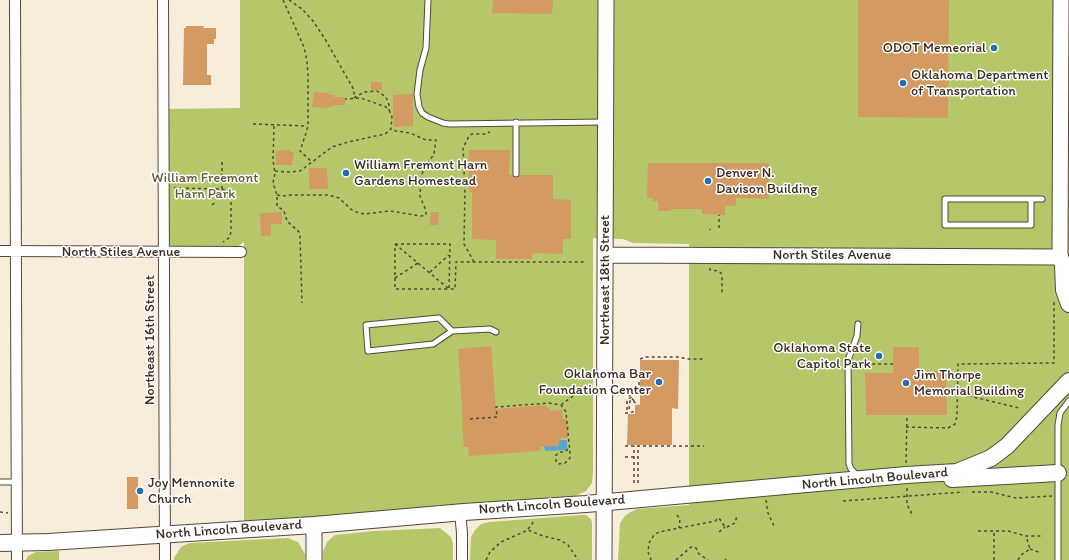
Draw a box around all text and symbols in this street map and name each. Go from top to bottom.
place label: ODOT Memeorial [883,40,986,56]
marker: ODOT Memeorial [989,43,999,53]
place label: Oklahoma Department of Transportation [911,67,1048,100]
marker: Oklahoma Department of Transportation [898,78,908,88]
place label: William Fremont Harn Gardens Homestead [354,157,487,190]
place label: Denver N. Davison Building [716,165,817,198]
marker: William Fremont Harn Gardens Homestead [341,168,351,178]
park label: William Freemont Harn Park [152,170,258,202]
marker: Denver N. Davison Building [703,176,713,186]
street label: Northeast 18th Street [597,215,613,345]
street label: North Stiles Avenue [62,244,180,260]
street label: North Stiles Avenue [773,247,891,263]
street label: Northeast 16th Street [142,275,158,405]
place label: Oklahoma State Capitol Park [773,340,871,372]
marker: Oklahoma State Capitol Park [874,351,884,361]
place label: Oklahoma Bar Foundation Center [539,366,651,398]
place label: Jim Thorpe Memorial Building [914,367,1024,400]
marker: Oklahoma Bar Foundation Center [654,377,664,387]
marker: Jim Thorpe Memorial Building [901,378,911,388]
street label: North Lincoln Boulevard [801,464,949,494]
place label: Joy Mennonite Church [148,475,235,508]
marker: Joy Mennonite Church [135,486,145,496]
street label: North Lincoln Boulevard [478,492,626,518]
street label: North Lincoln Boulevard [155,517,303,543]

